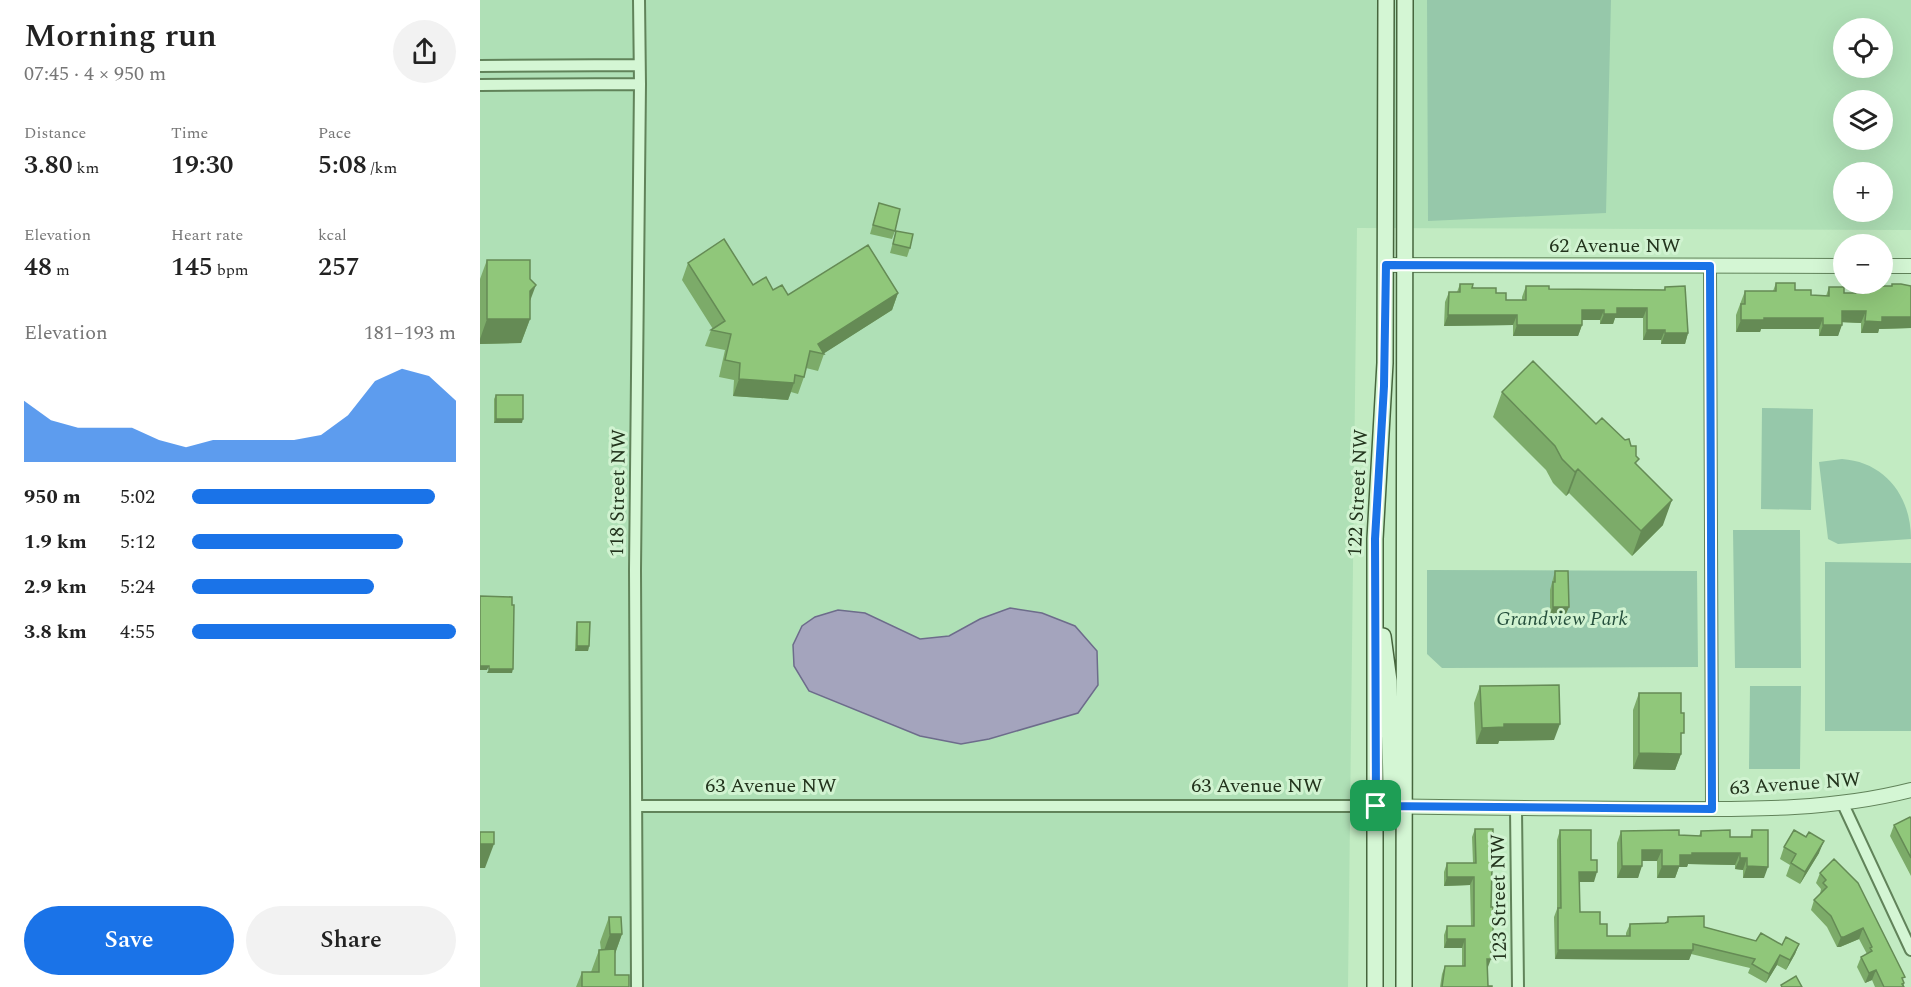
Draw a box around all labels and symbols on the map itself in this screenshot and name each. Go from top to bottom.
street label: 62 Avenue NW [1549,231,1681,261]
street label: 118 Street NW [602,428,634,557]
street label: 122 Street NW [1340,428,1376,558]
park label: Grandview Park [1496,604,1628,634]
street label: 63 Avenue NW [1728,764,1862,804]
street label: 63 Avenue NW [705,771,837,801]
street label: 63 Avenue NW [1191,771,1323,801]
pin [1350,780,1401,831]
street label: 123 Street NW [1483,833,1515,962]

